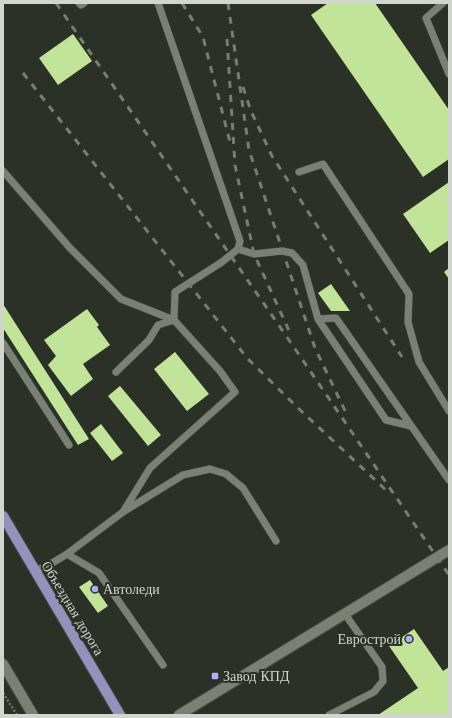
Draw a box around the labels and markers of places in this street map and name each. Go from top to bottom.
place label: Автоледи [103,580,160,598]
marker: Автоледи [90,584,100,594]
place label: Еврострой [337,630,401,648]
marker: Еврострой [404,634,414,644]
place label: Завод КПД [223,667,290,685]
marker: Завод КПД [210,671,220,681]

